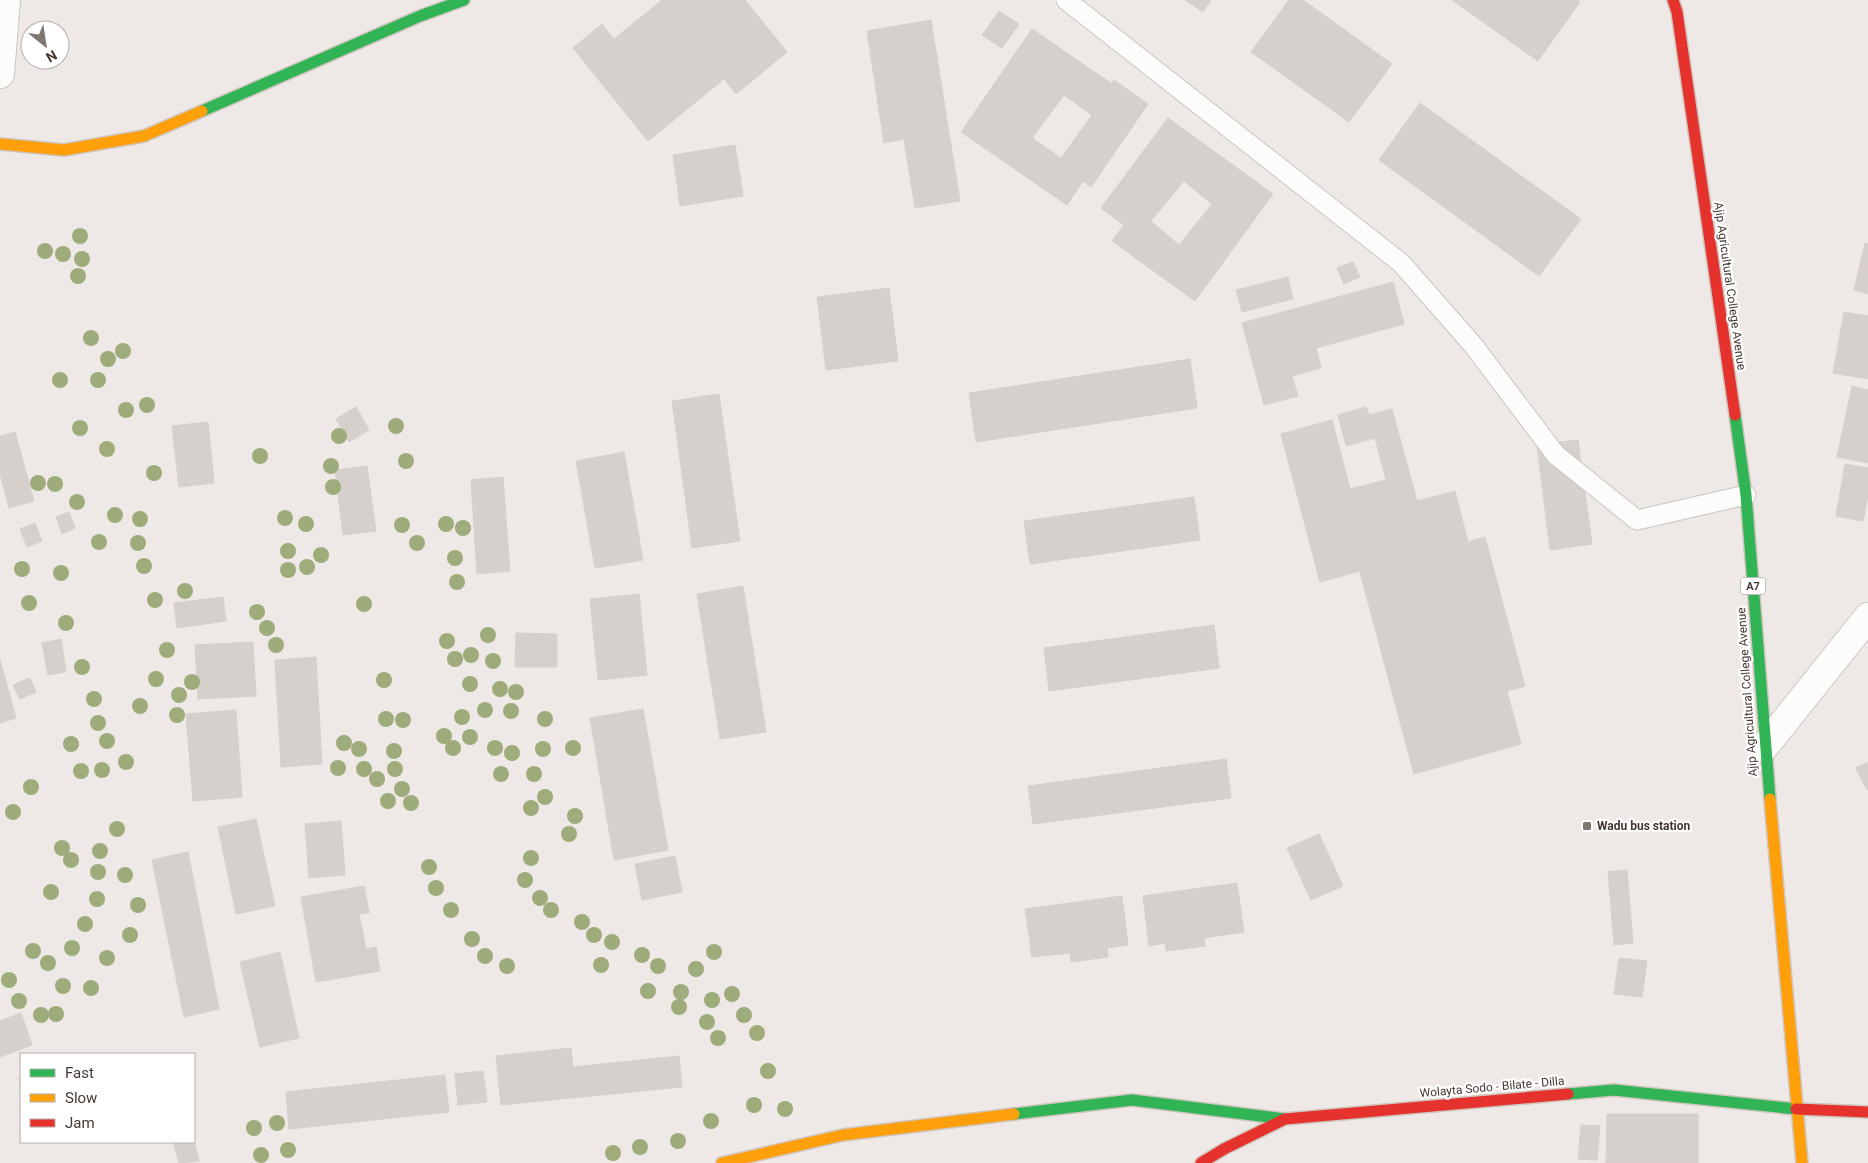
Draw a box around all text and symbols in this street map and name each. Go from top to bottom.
north arrow [20,20,70,70]
text: N [43,47,60,66]
street label: Ajip Agricultural College Avenue [1711,201,1749,371]
road number: A7 [1740,578,1766,594]
street label: Ajip Agricultural College Avenue [1734,607,1760,777]
place label: Wadu bus station [1597,819,1690,833]
marker: Wadu bus station [1581,820,1593,832]
legend [20,1053,195,1143]
text: Fast [65,1064,94,1082]
street label: Wolayta Sodo - Bilate - Dilla [1419,1074,1565,1100]
text: Slow [65,1089,97,1107]
text: Jam [65,1114,95,1132]

